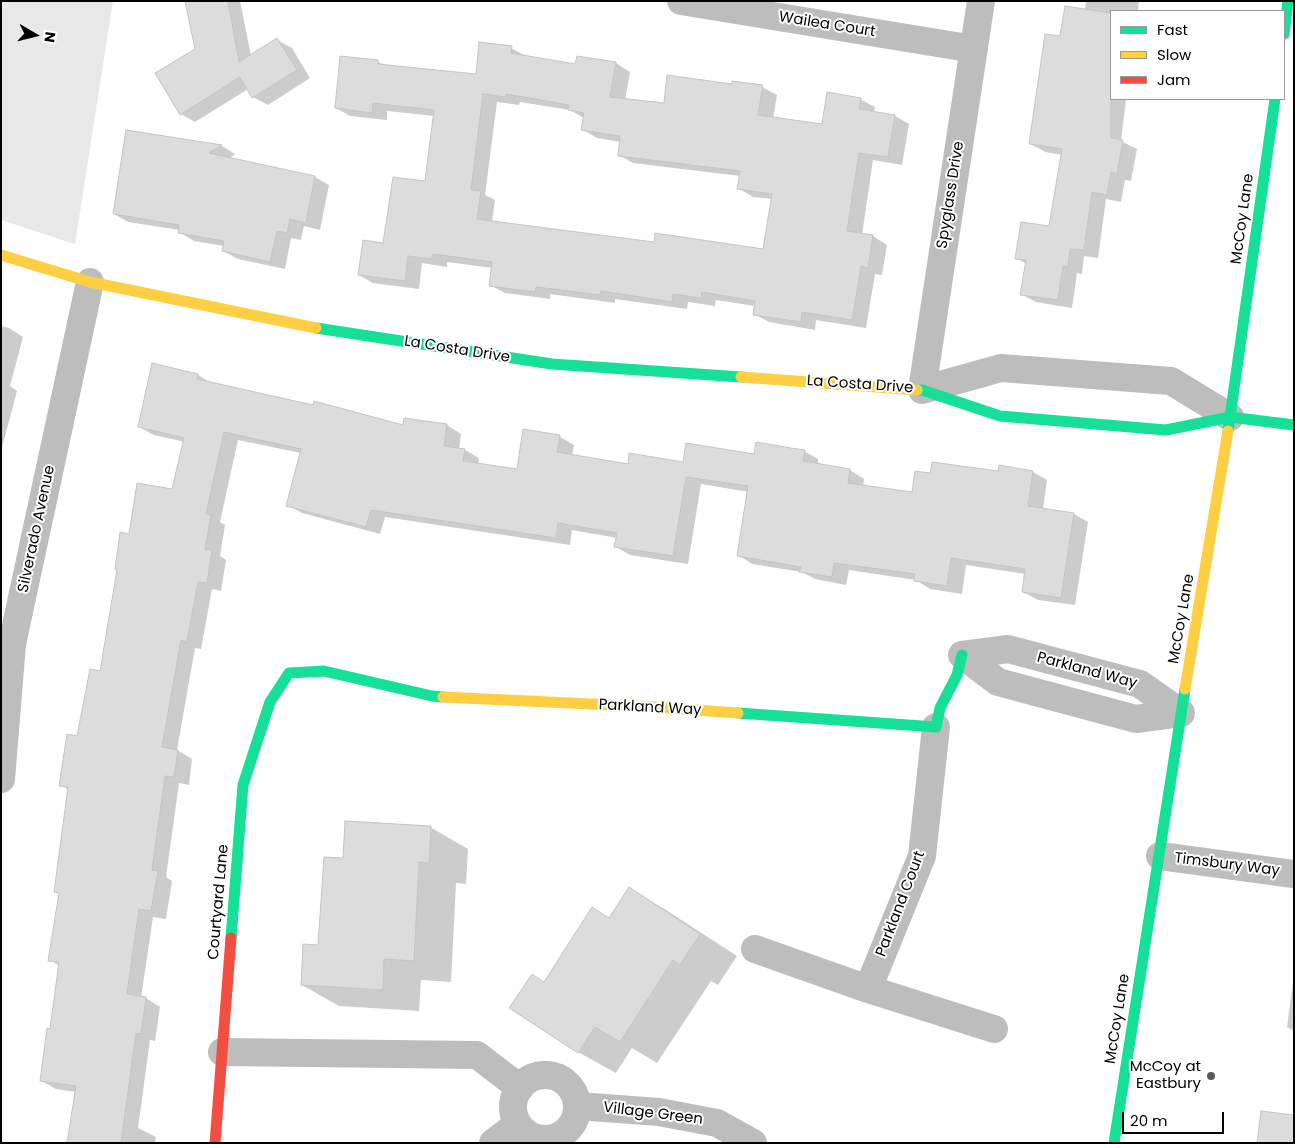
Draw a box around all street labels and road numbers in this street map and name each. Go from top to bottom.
street label: Wailea Court [777,8,877,42]
street label: Spyglass Drive [934,140,968,250]
street label: McCoy Lane [1228,173,1258,265]
street label: La Costa Drive [403,333,511,367]
street label: La Costa Drive [806,372,914,398]
street label: Silverado Avenue [15,464,59,594]
street label: McCoy Lane [1165,573,1199,665]
street label: Parkland Way [1035,649,1139,693]
street label: Parkland Way [598,696,702,720]
street label: Courtyard Lane [205,844,233,960]
street label: Parkland Court [873,849,929,959]
street label: Timsbury Way [1173,850,1281,880]
street label: McCoy Lane [1102,973,1134,1065]
street label: Village Green [602,1099,704,1129]

